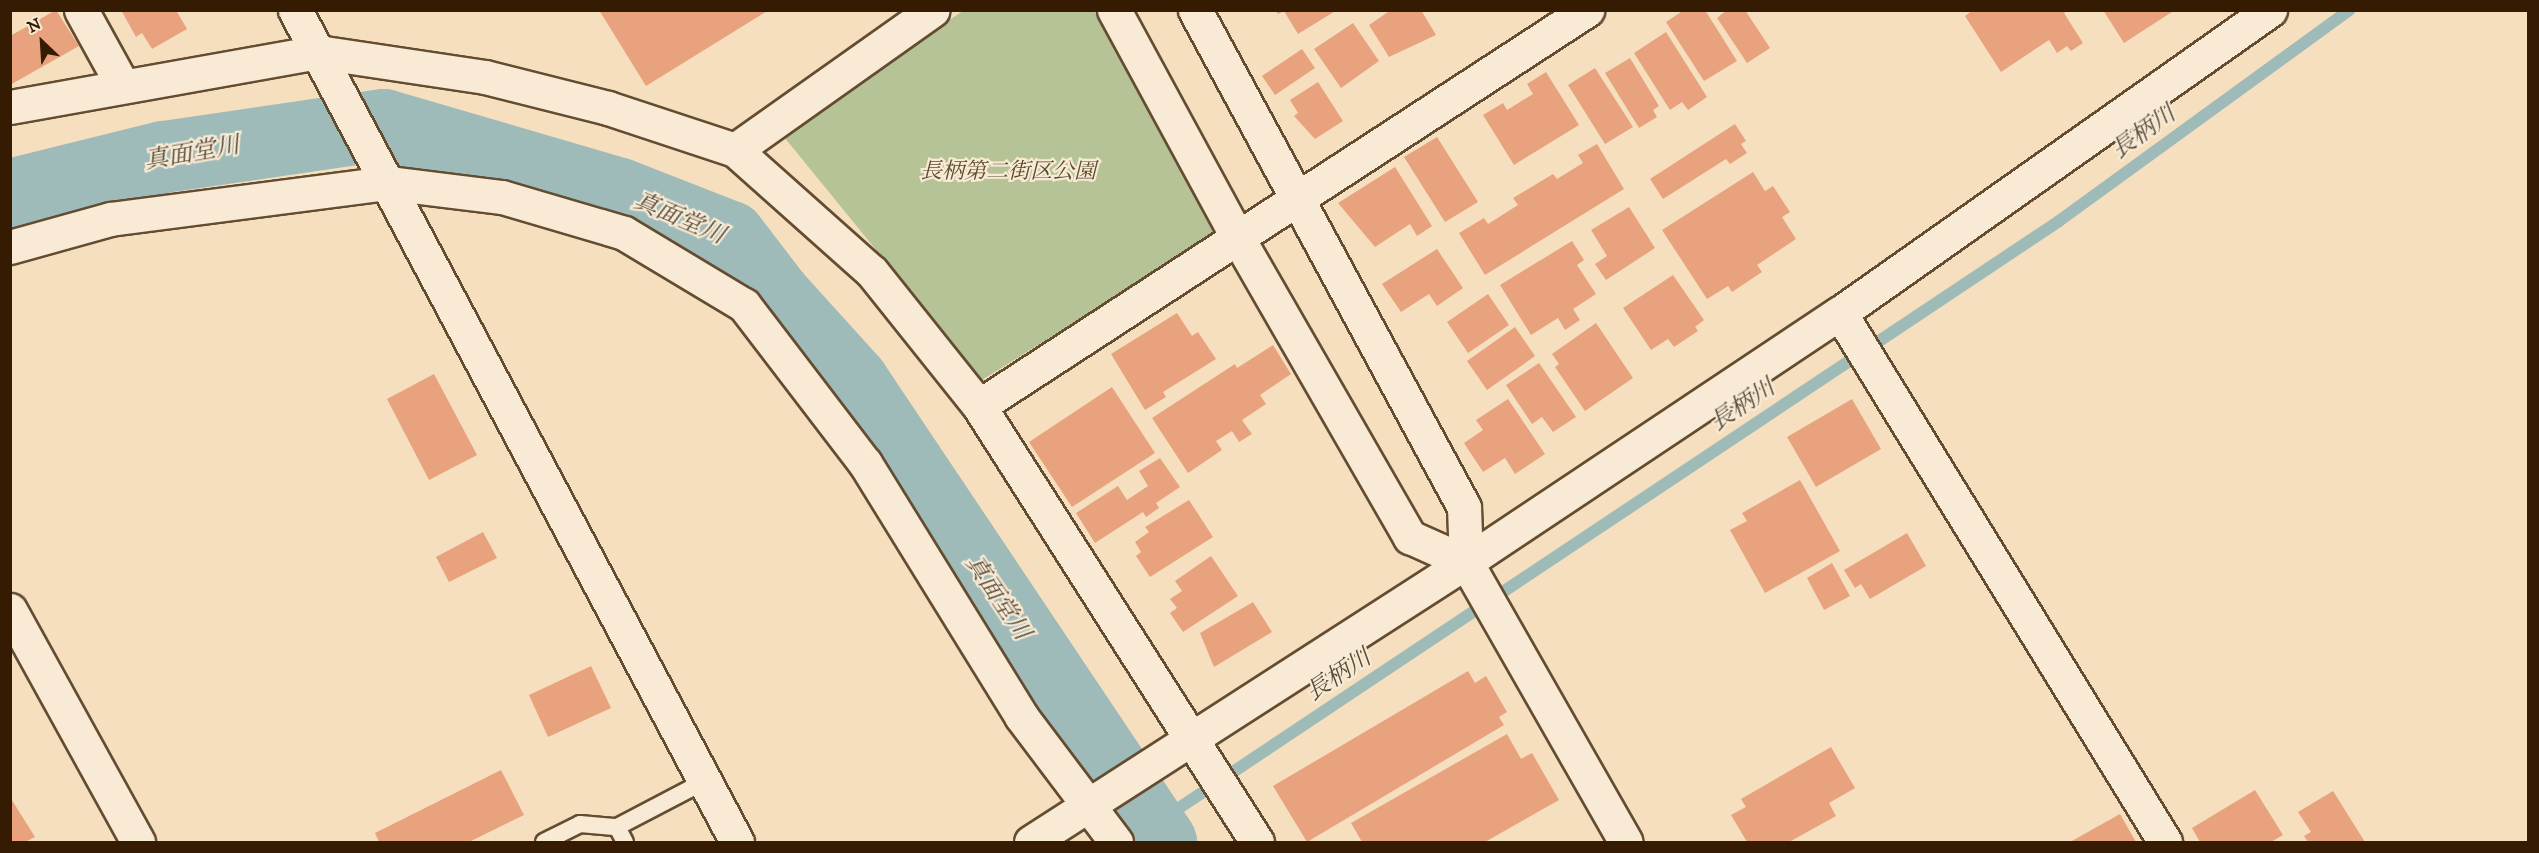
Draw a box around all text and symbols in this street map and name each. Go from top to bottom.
north arrow [12,12,72,72]
text: N [24,14,45,38]
water label: 長柄川 [2106,100,2182,166]
water label: 真面堂川 [142,131,242,177]
park label: 長柄第二街区公園 [920,159,1096,185]
water label: 真面堂川 [629,187,729,251]
water label: 長柄川 [1705,374,1781,438]
water label: 真面堂川 [958,550,1036,646]
water label: 長柄川 [1301,644,1377,708]

